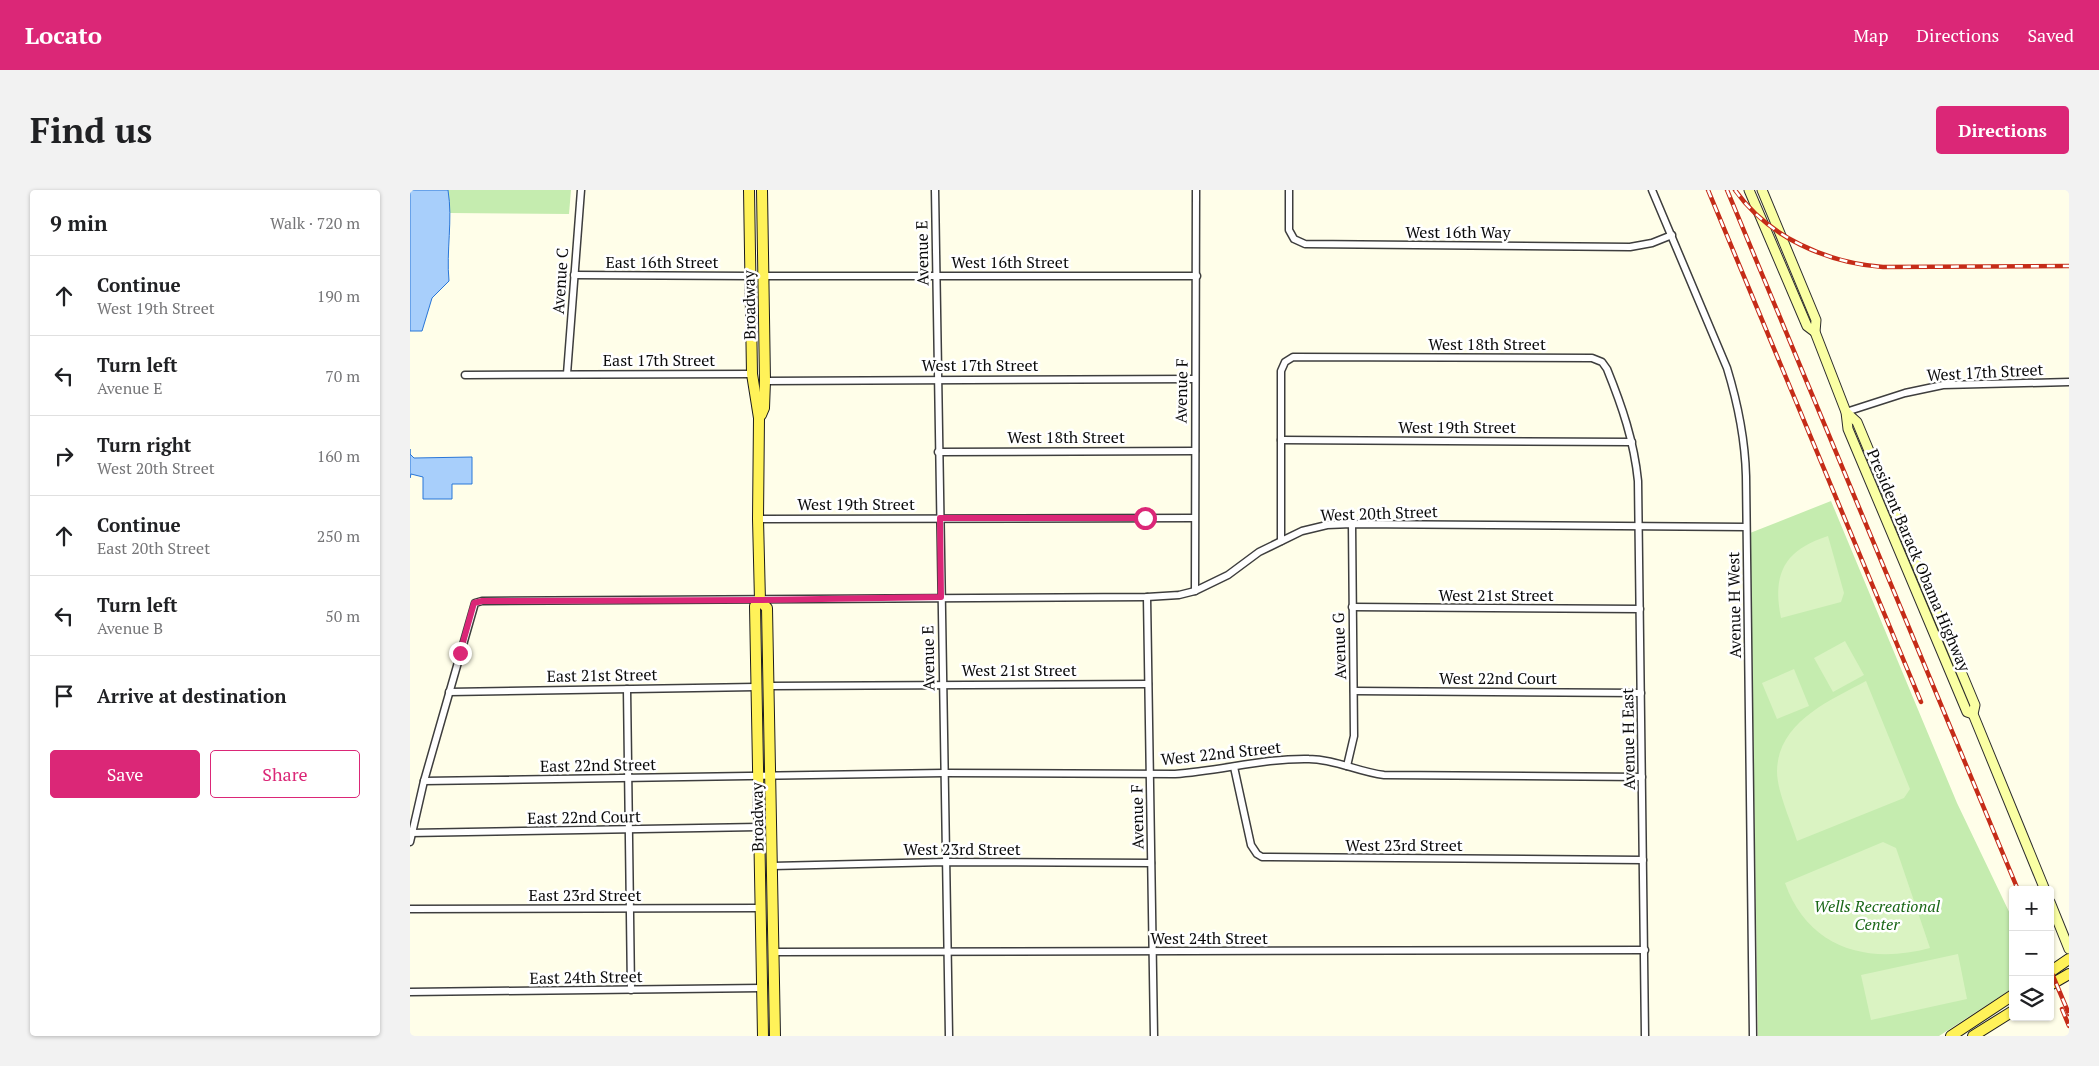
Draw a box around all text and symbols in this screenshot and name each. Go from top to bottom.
text: Locato [25,19,102,51]
text: Map [1853,23,1888,47]
text: Directions [1916,23,1999,47]
text: Saved [2027,23,2074,47]
button: Directions [1936,106,2069,154]
text: Find us [30,107,152,153]
text: 9 min [50,209,107,237]
text: Walk · 720 m [270,212,360,234]
street label: Avenue E [910,220,934,286]
street label: West 16th Way [1405,221,1511,243]
street label: Avenue C [547,247,573,315]
street label: East 16th Street [605,251,719,273]
street label: West 16th Street [951,251,1069,273]
street label: Broadway [737,269,761,340]
text: Continue [97,272,181,297]
icon: ahead [50,282,78,310]
text: 190 m [317,285,360,307]
text: West 19th Street [97,297,215,319]
street label: West 18th Street [1428,333,1546,355]
street label: East 17th Street [603,349,715,371]
text: Turn left [97,352,178,377]
street label: West 17th Street [922,354,1039,376]
street label: Avenue F [1169,358,1193,424]
street label: West 17th Street [1926,358,2044,386]
icon: left [50,362,78,390]
text: 70 m [325,365,360,387]
text: Avenue E [97,377,163,399]
street label: West 19th Street [1398,416,1516,438]
street label: West 18th Street [1007,426,1125,448]
text: Turn right [97,432,191,457]
icon: right [50,442,78,470]
text: 160 m [317,445,360,467]
street label: President Barack Obama Highway [1862,445,1976,676]
text: West 20th Street [97,457,215,479]
street label: West 19th Street [797,493,915,515]
street label: West 20th Street [1320,500,1438,526]
route start [1134,507,1157,530]
text: Continue [97,512,181,537]
icon: ahead [50,522,78,550]
text: 250 m [317,525,360,547]
text: East 20th Street [97,537,210,559]
street label: Avenue H West [1722,551,1746,658]
street label: West 21st Street [1438,584,1554,606]
text: Turn left [97,592,178,617]
icon: left [50,602,78,630]
text: 50 m [325,605,360,627]
street label: Avenue G [1327,612,1351,680]
text: Avenue B [97,617,163,639]
street label: Avenue E [916,625,940,691]
route end [449,642,472,665]
street label: West 21st Street [961,659,1077,681]
street label: East 21st Street [546,663,658,687]
street label: West 22nd Court [1439,667,1557,689]
icon: arrive [50,682,78,710]
text: Arrive at destination [97,683,286,708]
street label: Avenue H East [1616,688,1640,790]
street label: West 22nd Street [1160,736,1282,770]
button: Save [50,750,200,798]
button: Share [210,750,360,798]
street label: East 22nd Street [540,753,656,777]
street label: Broadway [745,781,769,852]
street label: Avenue F [1125,784,1149,850]
street label: East 22nd Court [527,805,641,829]
street label: West 23rd Street [1345,834,1463,856]
street label: West 23rd Street [903,838,1021,860]
street label: East 23rd Street [529,884,641,906]
map controls [2009,886,2054,1021]
button: + [2009,886,2054,931]
park label: Wells Recreational Center [1814,895,1941,935]
street label: West 24th Street [1150,927,1268,949]
button: − [2009,931,2054,976]
street label: East 24th Street [529,965,643,989]
button: layers [2009,976,2054,1021]

